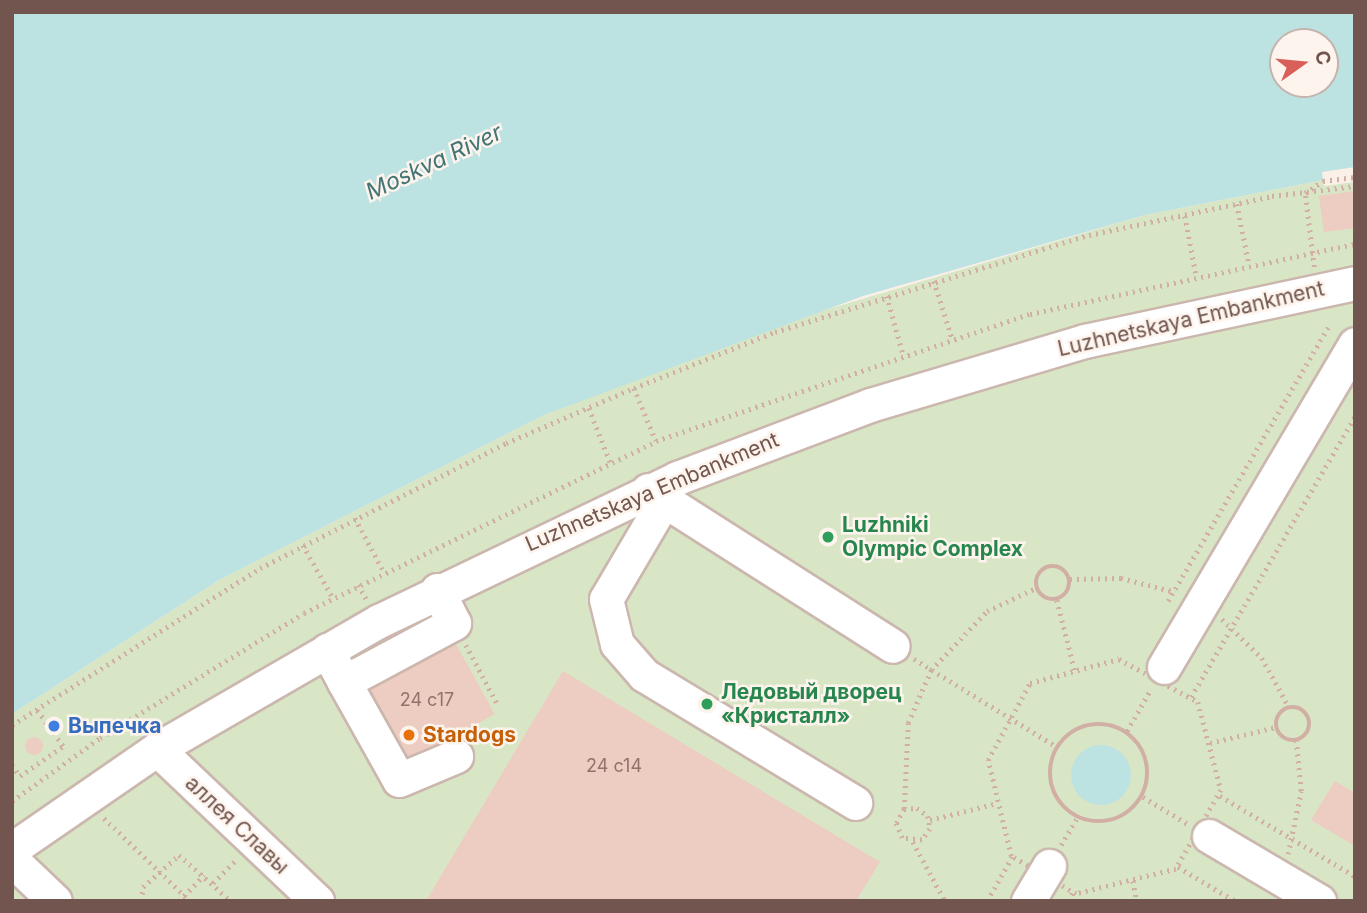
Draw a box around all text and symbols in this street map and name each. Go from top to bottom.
north arrow [1269,28,1339,98]
text: С [1310,48,1336,68]
water label: Moskva River [361,118,507,206]
street label: Luzhnetskaya Embankment [1055,276,1327,362]
street label: Luzhnetskaya Embankment [522,427,782,557]
place label: Luzhniki Olympic Complex [842,512,1023,562]
marker: Luzhniki Olympic Complex [820,529,836,545]
place label: Ледовый дворец «Кристалл» [721,679,902,729]
house number: 24 с17 [400,689,454,711]
marker: Ледовый дворец «Кристалл» [699,696,715,712]
place label: Выпечка [68,713,161,739]
marker: Выпечка [46,718,62,734]
place label: Stardogs [423,722,516,748]
marker: Stardogs [401,727,417,743]
house number: 24 с14 [586,755,642,777]
street label: аллея Славы [180,771,294,879]

